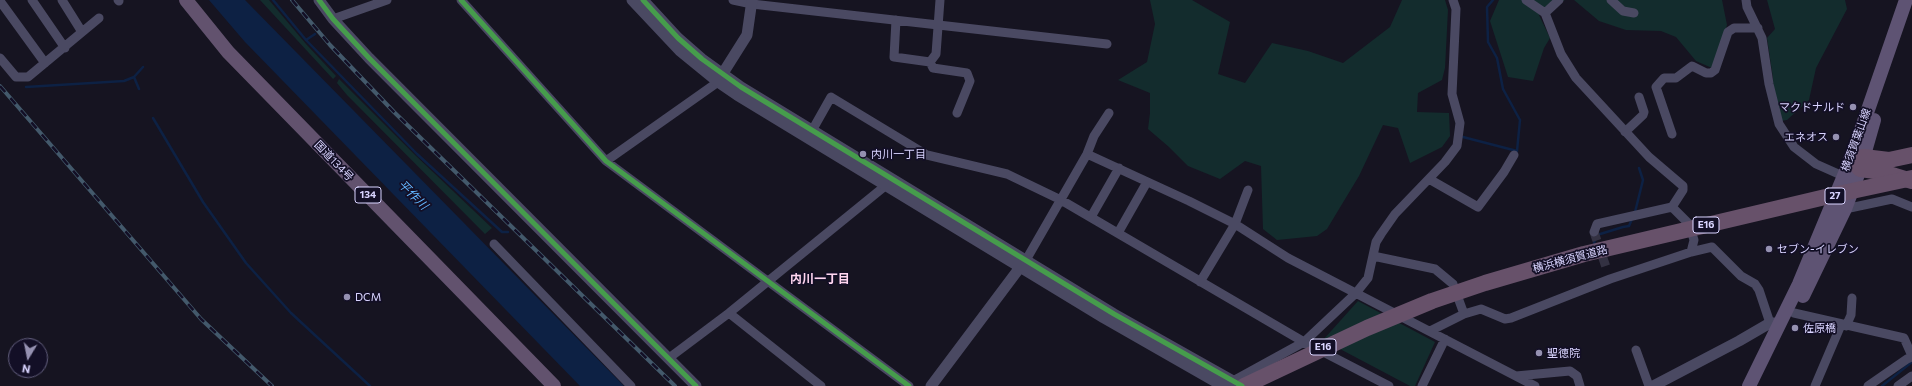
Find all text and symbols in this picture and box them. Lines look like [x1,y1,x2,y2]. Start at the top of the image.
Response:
place label: マクドナルド [1779,100,1845,114]
marker: マクドナルド [1848,102,1858,112]
street label: 横須賀葉山線 [1839,107,1873,173]
place label: エネオス [1784,130,1828,144]
marker: エネオス [1831,132,1841,142]
street label: 国道134号 [312,138,356,184]
place label: 内川一丁目 [871,147,926,161]
marker: 内川一丁目 [858,149,868,159]
water label: 平作川 [395,177,431,213]
road number: 134 [355,187,381,203]
road number: 27 [1825,188,1845,204]
road number: E16 [1693,217,1719,233]
place label: セブン-イレブン [1777,242,1859,256]
street label: 横浜横須賀道路 [1531,243,1609,275]
marker: セブン-イレブン [1764,244,1774,254]
district label: 内川一丁目 [790,272,850,286]
place label: DCM [355,290,381,304]
marker: DCM [342,292,352,302]
place label: 佐原橋 [1803,321,1836,335]
marker: 佐原橋 [1790,323,1800,333]
north arrow [8,338,48,378]
road number: E16 [1310,339,1336,355]
place label: 聖徳院 [1547,346,1580,360]
marker: 聖徳院 [1534,348,1544,358]
text: N [21,362,31,376]

